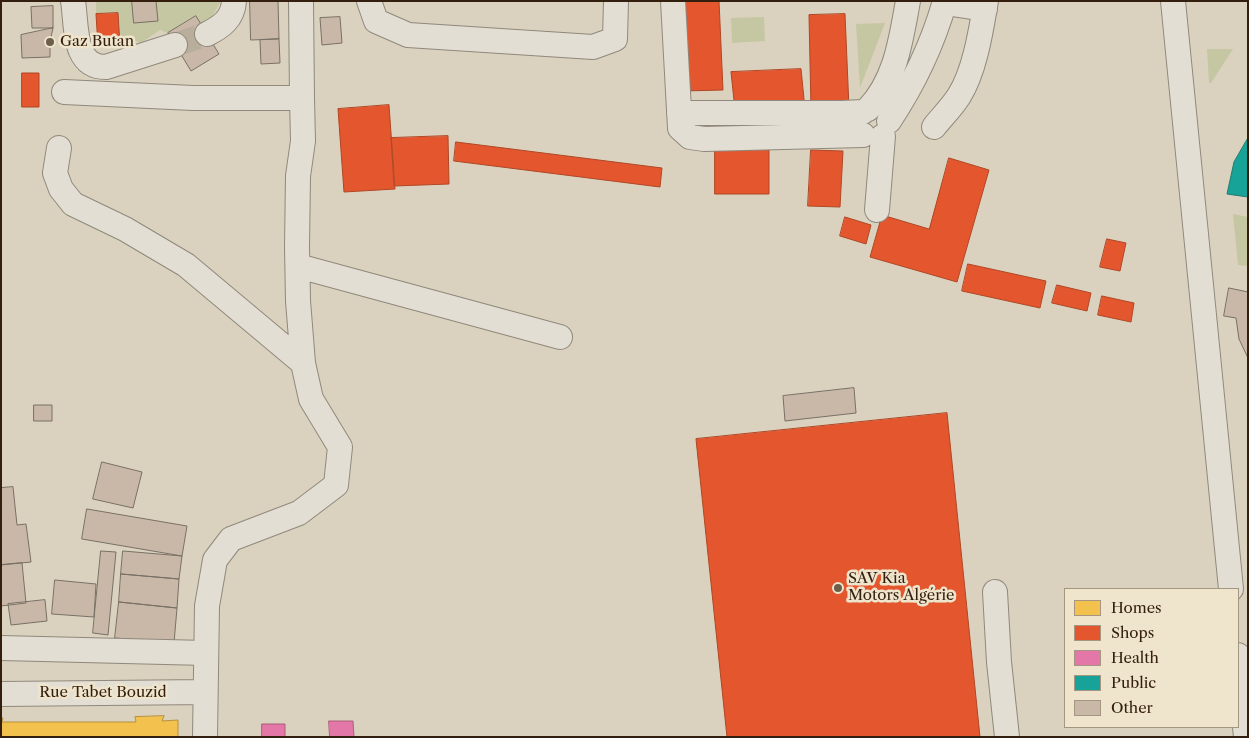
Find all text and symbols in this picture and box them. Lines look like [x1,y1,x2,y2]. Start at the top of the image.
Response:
place label: Gaz Butan [60,33,134,51]
marker: Gaz Butan [44,36,56,48]
place label: SAV Kia Motors Algérie [848,570,954,605]
marker: SAV Kia Motors Algérie [832,582,844,594]
legend [1064,588,1239,728]
text: Homes [1111,598,1162,617]
text: Shops [1111,623,1154,642]
text: Health [1111,648,1159,667]
text: Public [1111,673,1156,692]
street label: Rue Tabet Bouzid [39,684,167,702]
text: Other [1111,698,1153,717]

